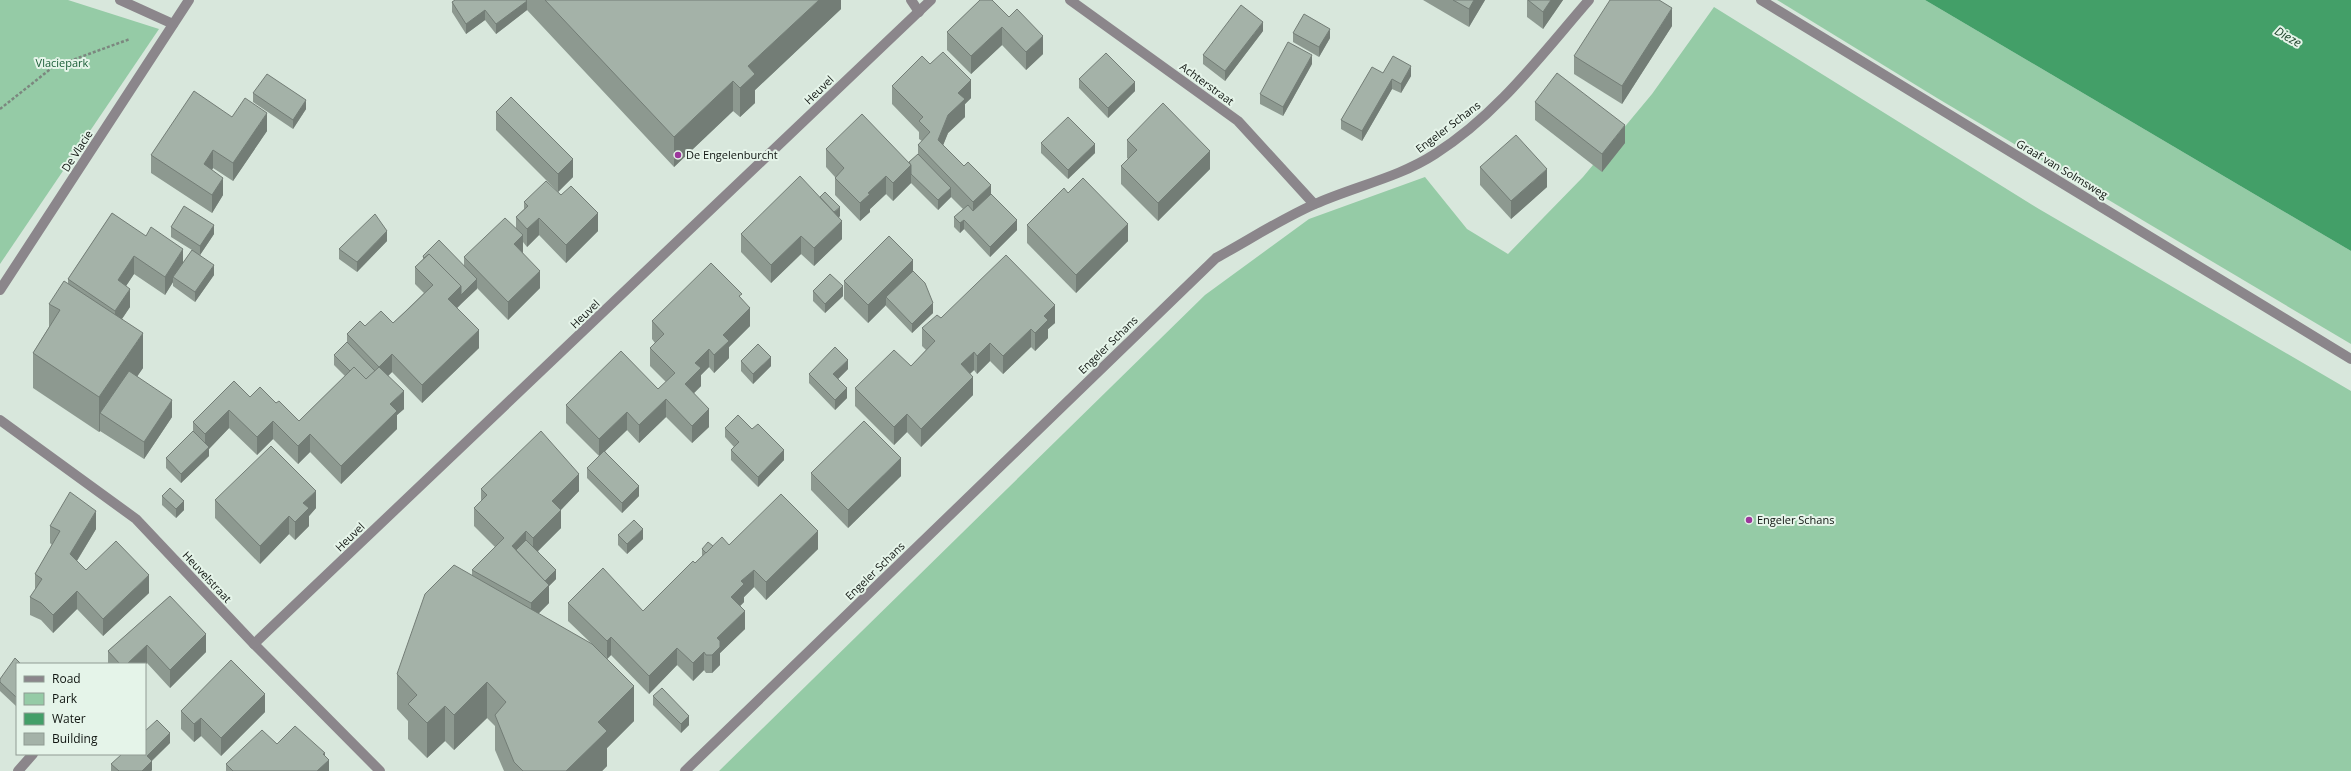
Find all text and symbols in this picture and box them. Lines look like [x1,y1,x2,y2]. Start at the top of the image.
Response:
water label: Dieze [2272,22,2305,51]
park label: Vlaciepark [36,55,89,70]
street label: Achterstraat [1177,59,1237,108]
street label: Heuvel [801,72,837,107]
street label: Engeler Schans [1412,97,1483,156]
street label: De Vlacie [58,127,96,174]
street label: Graaf van Solmsweg [2014,135,2111,202]
place label: De Engelenburcht [686,147,778,162]
marker: De Engelenburcht [673,150,683,160]
street label: Heuvel [567,296,603,331]
street label: Engeler Schans [1075,312,1141,377]
place label: Engeler Schans [1757,512,1834,527]
marker: Engeler Schans [1744,515,1754,525]
street label: Heuvel [332,519,368,554]
street label: Engeler Schans [842,538,908,603]
street label: Heuvelstraat [180,548,235,606]
legend [16,663,146,755]
text: Road [52,670,81,687]
text: Park [52,690,78,707]
text: Water [52,710,86,727]
text: Building [52,730,98,747]

